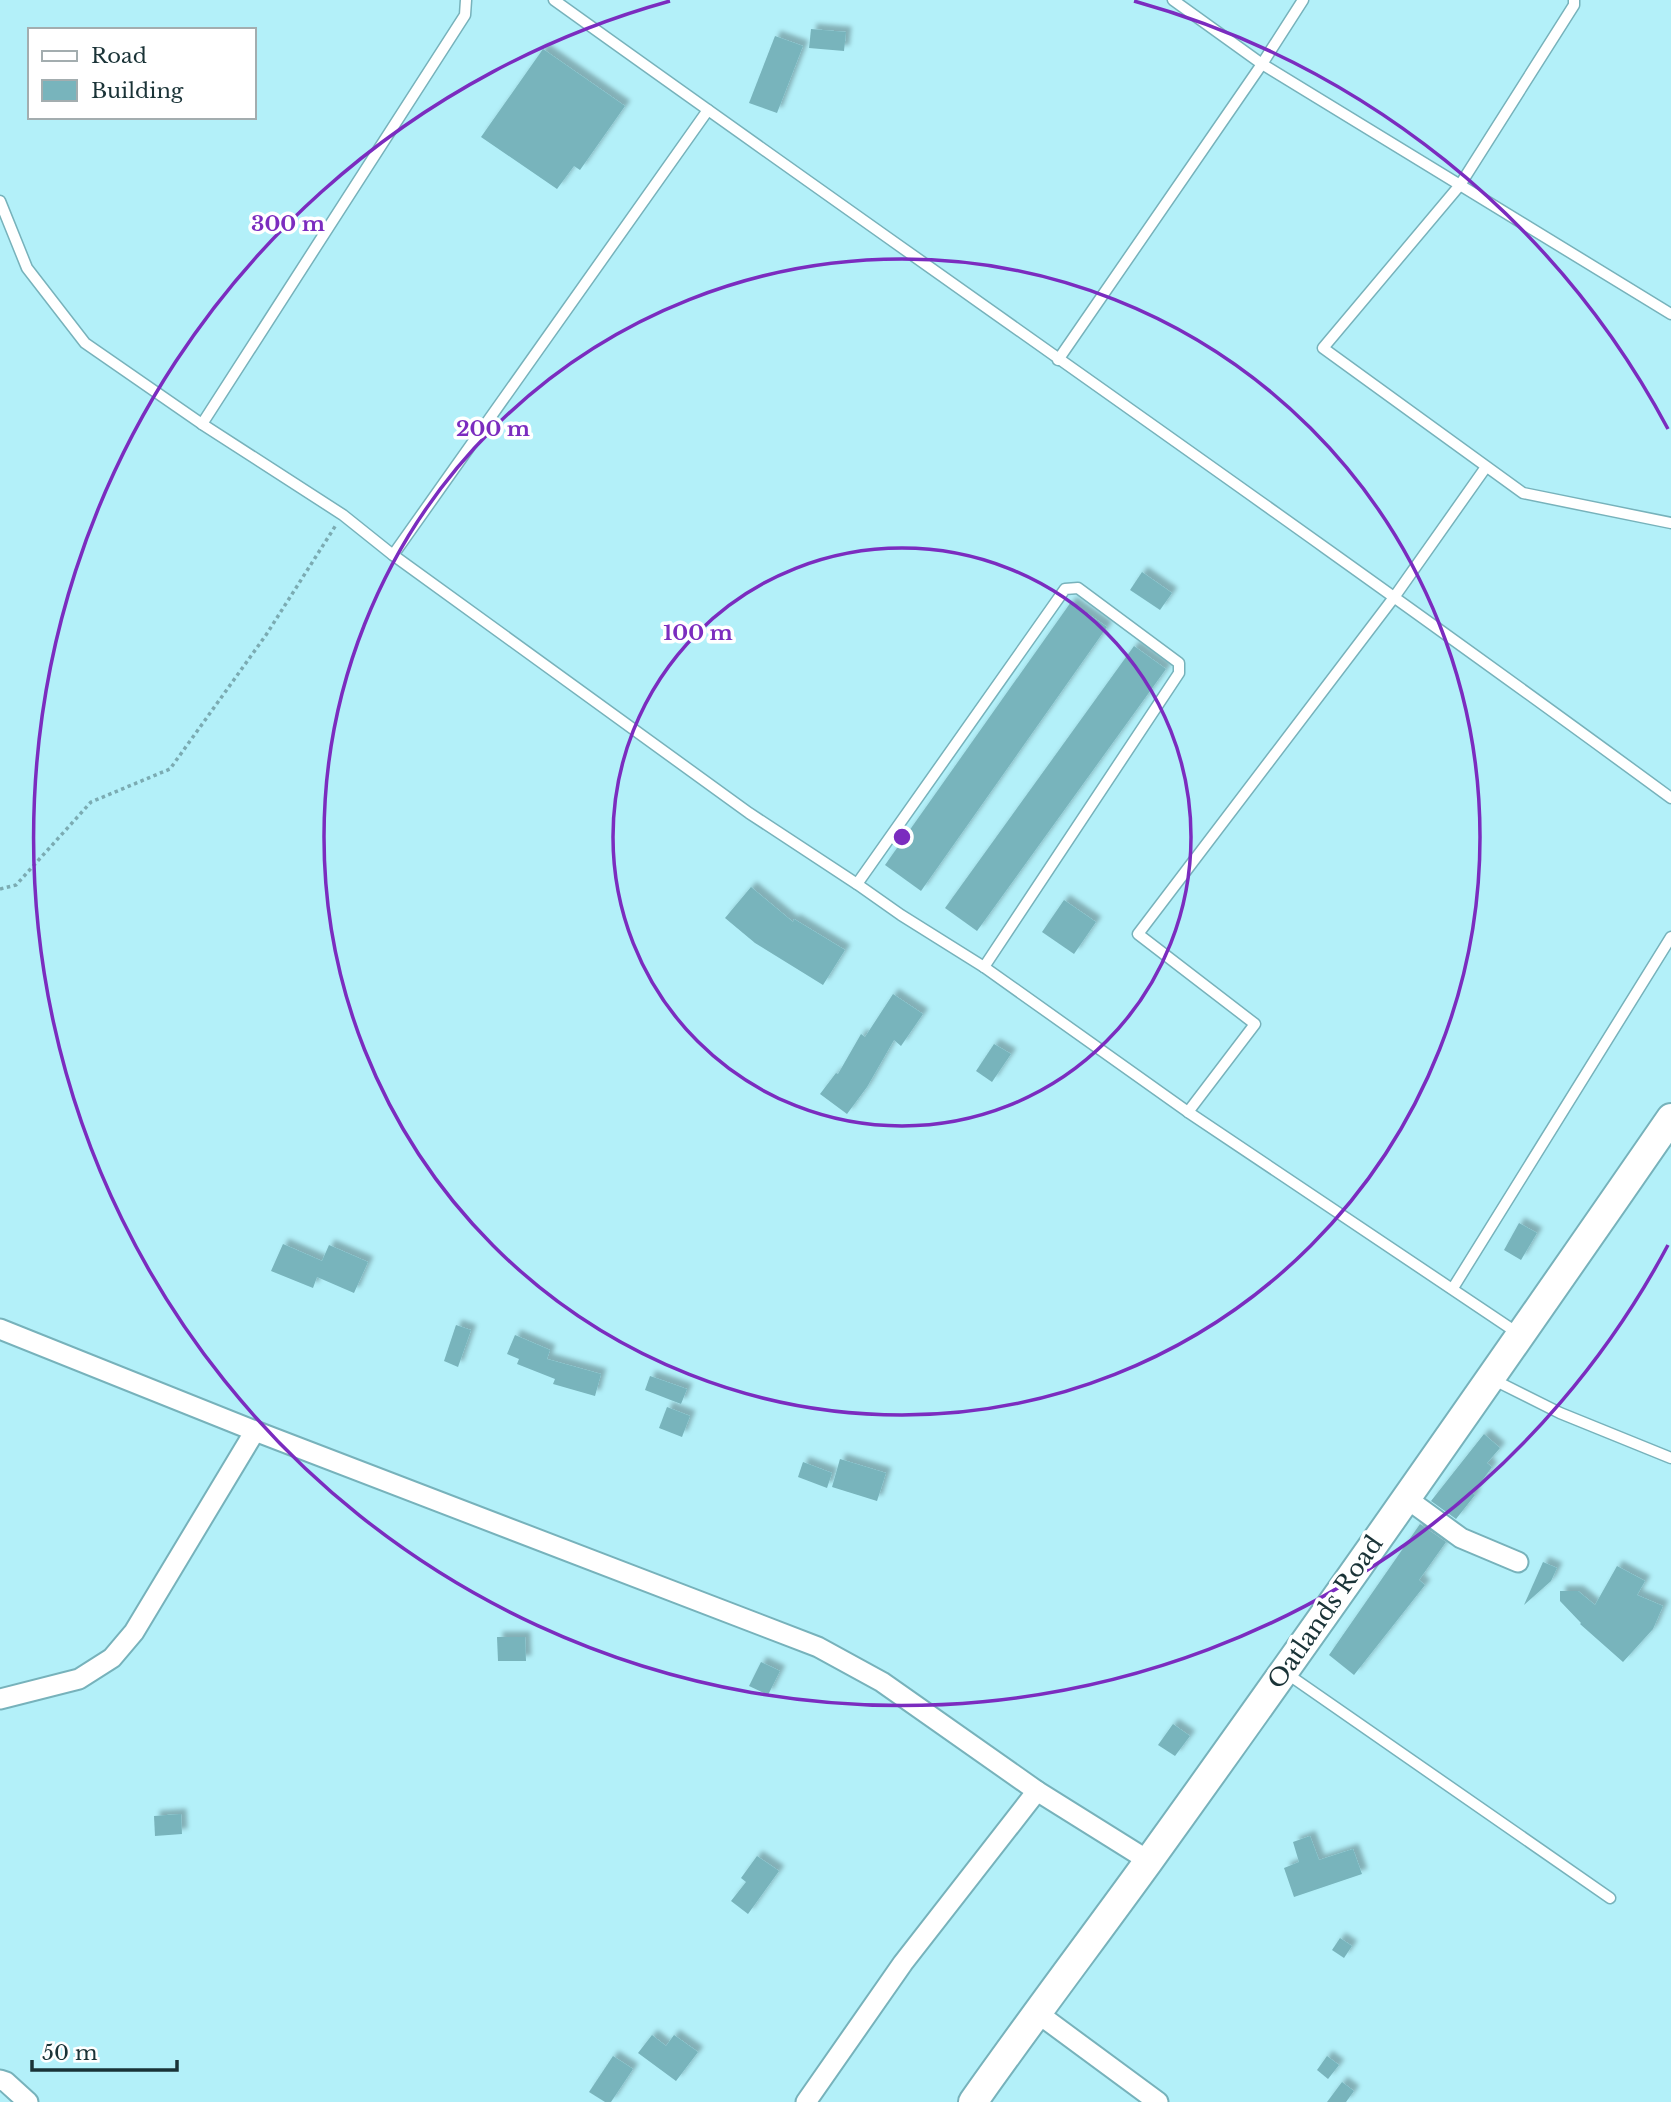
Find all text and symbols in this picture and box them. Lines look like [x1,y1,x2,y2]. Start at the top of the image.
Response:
legend [28,28,256,119]
text: Road [91,43,147,69]
text: Building [91,78,184,104]
text: 300 m [251,211,325,237]
text: 200 m [456,416,530,442]
text: 100 m [663,620,733,646]
centre of rings [890,825,914,849]
street label: Oatlands Road [1261,1530,1389,1694]
scale bar [32,2028,177,2072]
text: 50 m [42,2040,98,2066]

